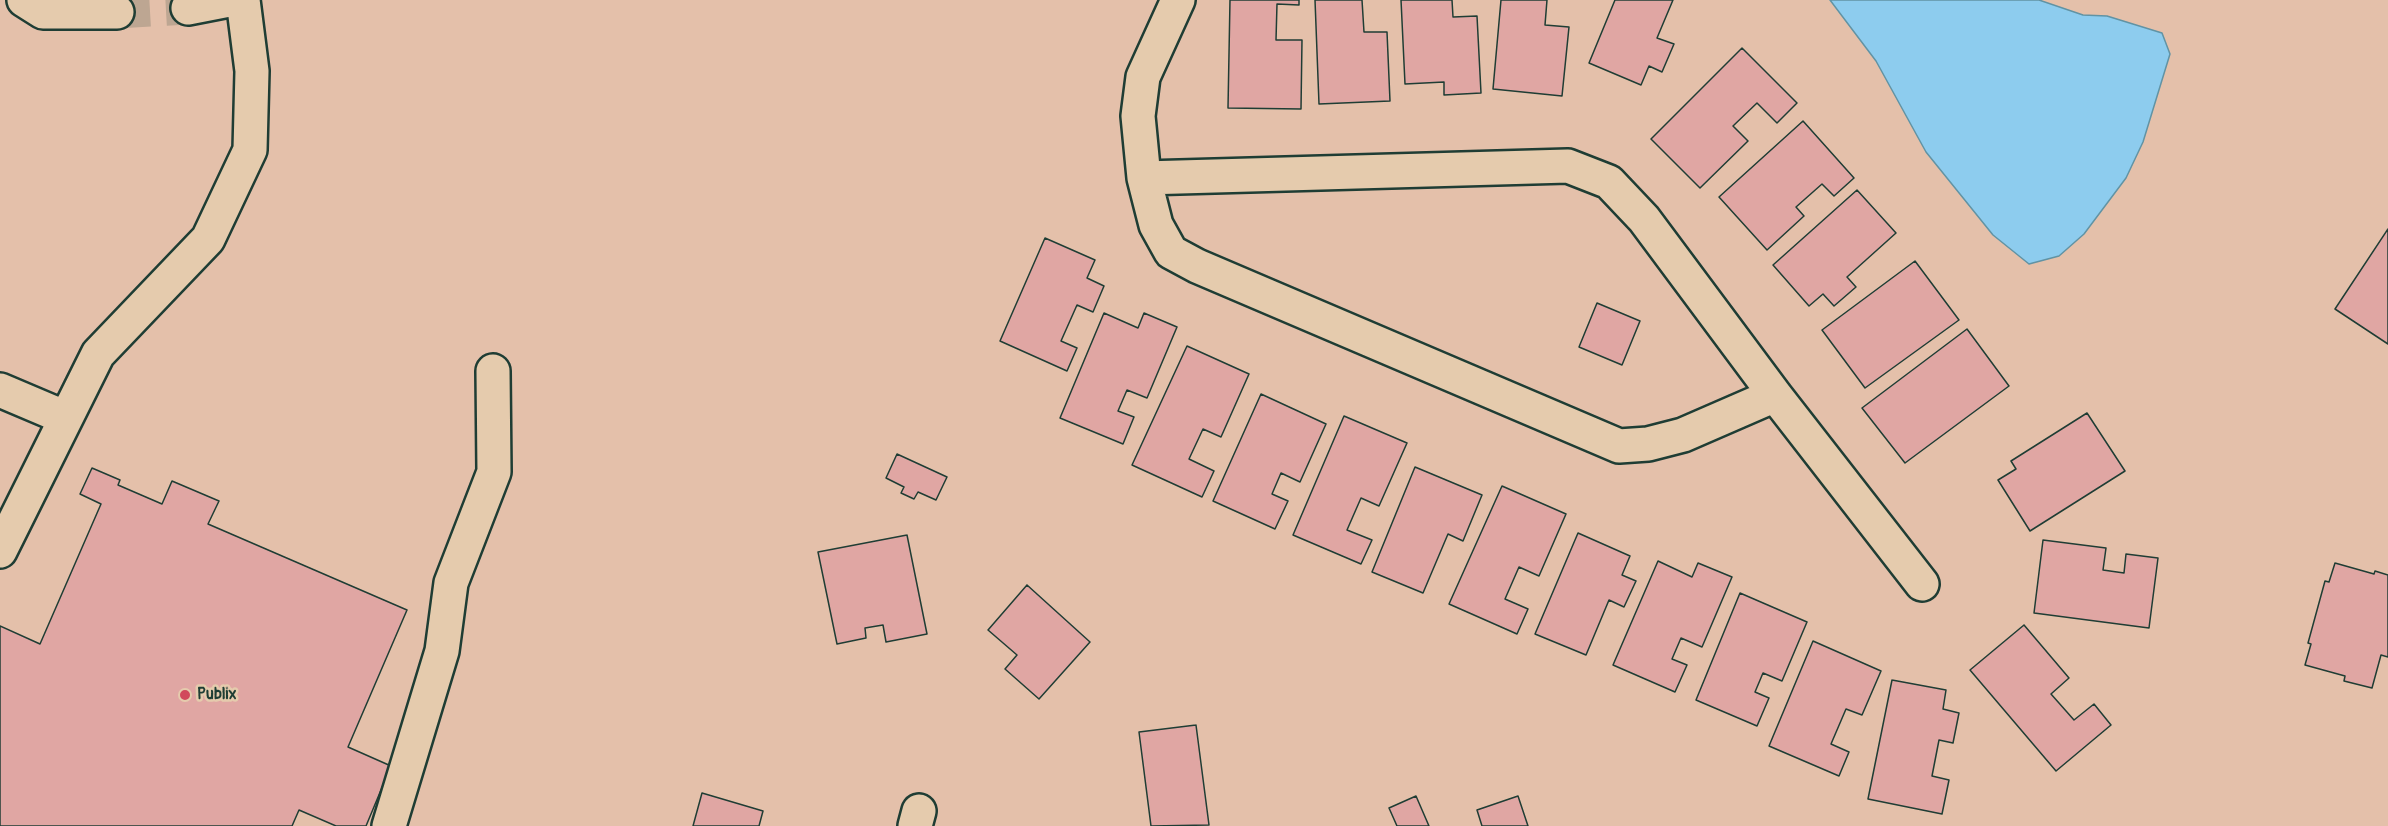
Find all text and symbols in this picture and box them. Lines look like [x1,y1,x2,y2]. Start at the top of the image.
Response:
place label: Publix [197,685,236,705]
marker: Publix [178,688,192,702]

